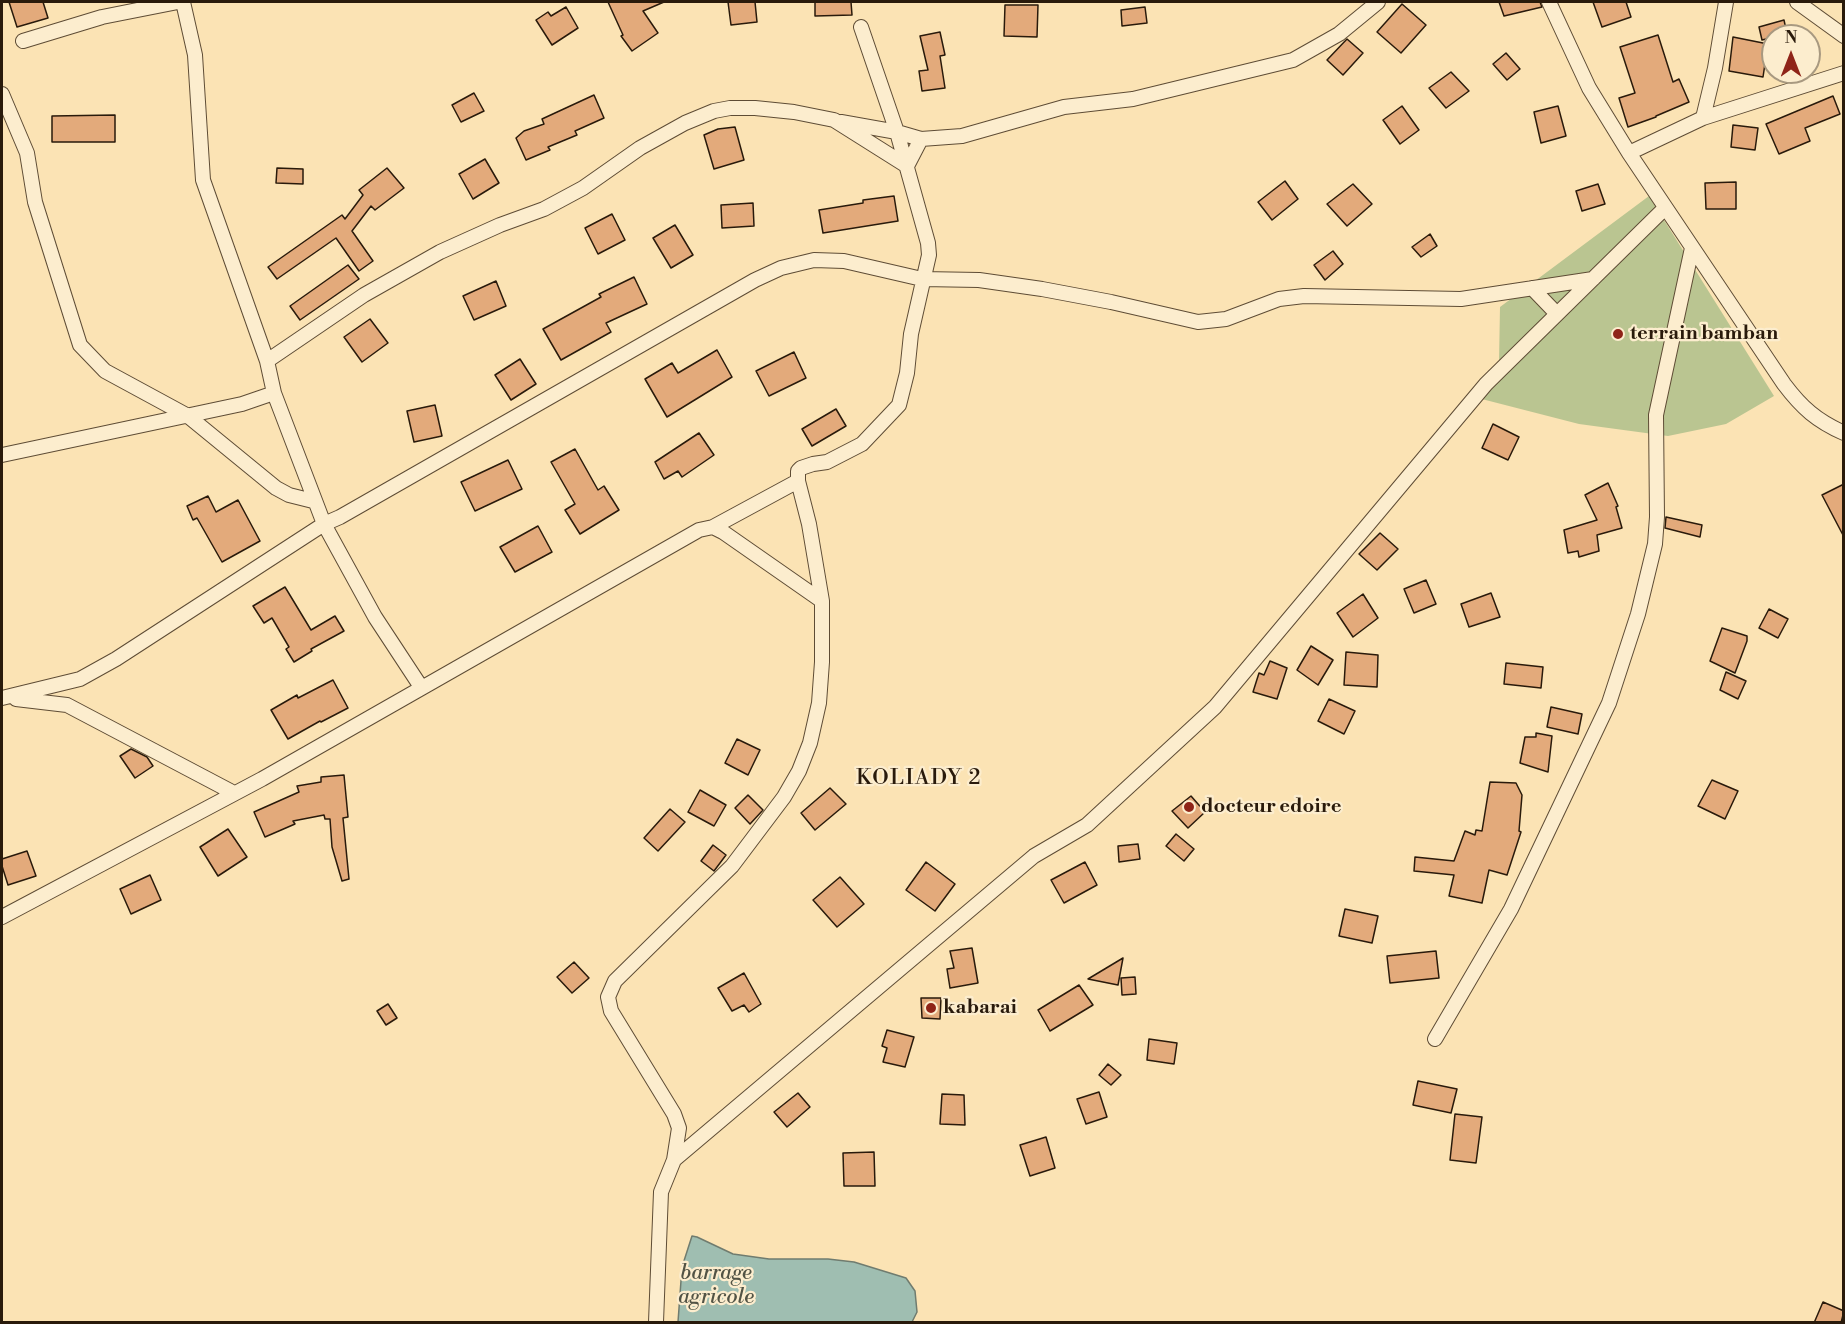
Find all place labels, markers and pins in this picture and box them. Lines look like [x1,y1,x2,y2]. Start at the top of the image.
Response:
place label: terrain bamban [1630,322,1778,346]
marker: terrain bamban [1611,327,1625,341]
place label: docteur edoire [1201,795,1341,819]
marker: docteur edoire [1182,800,1196,814]
place label: kabarai [943,996,1017,1020]
marker: kabarai [924,1001,938,1015]

